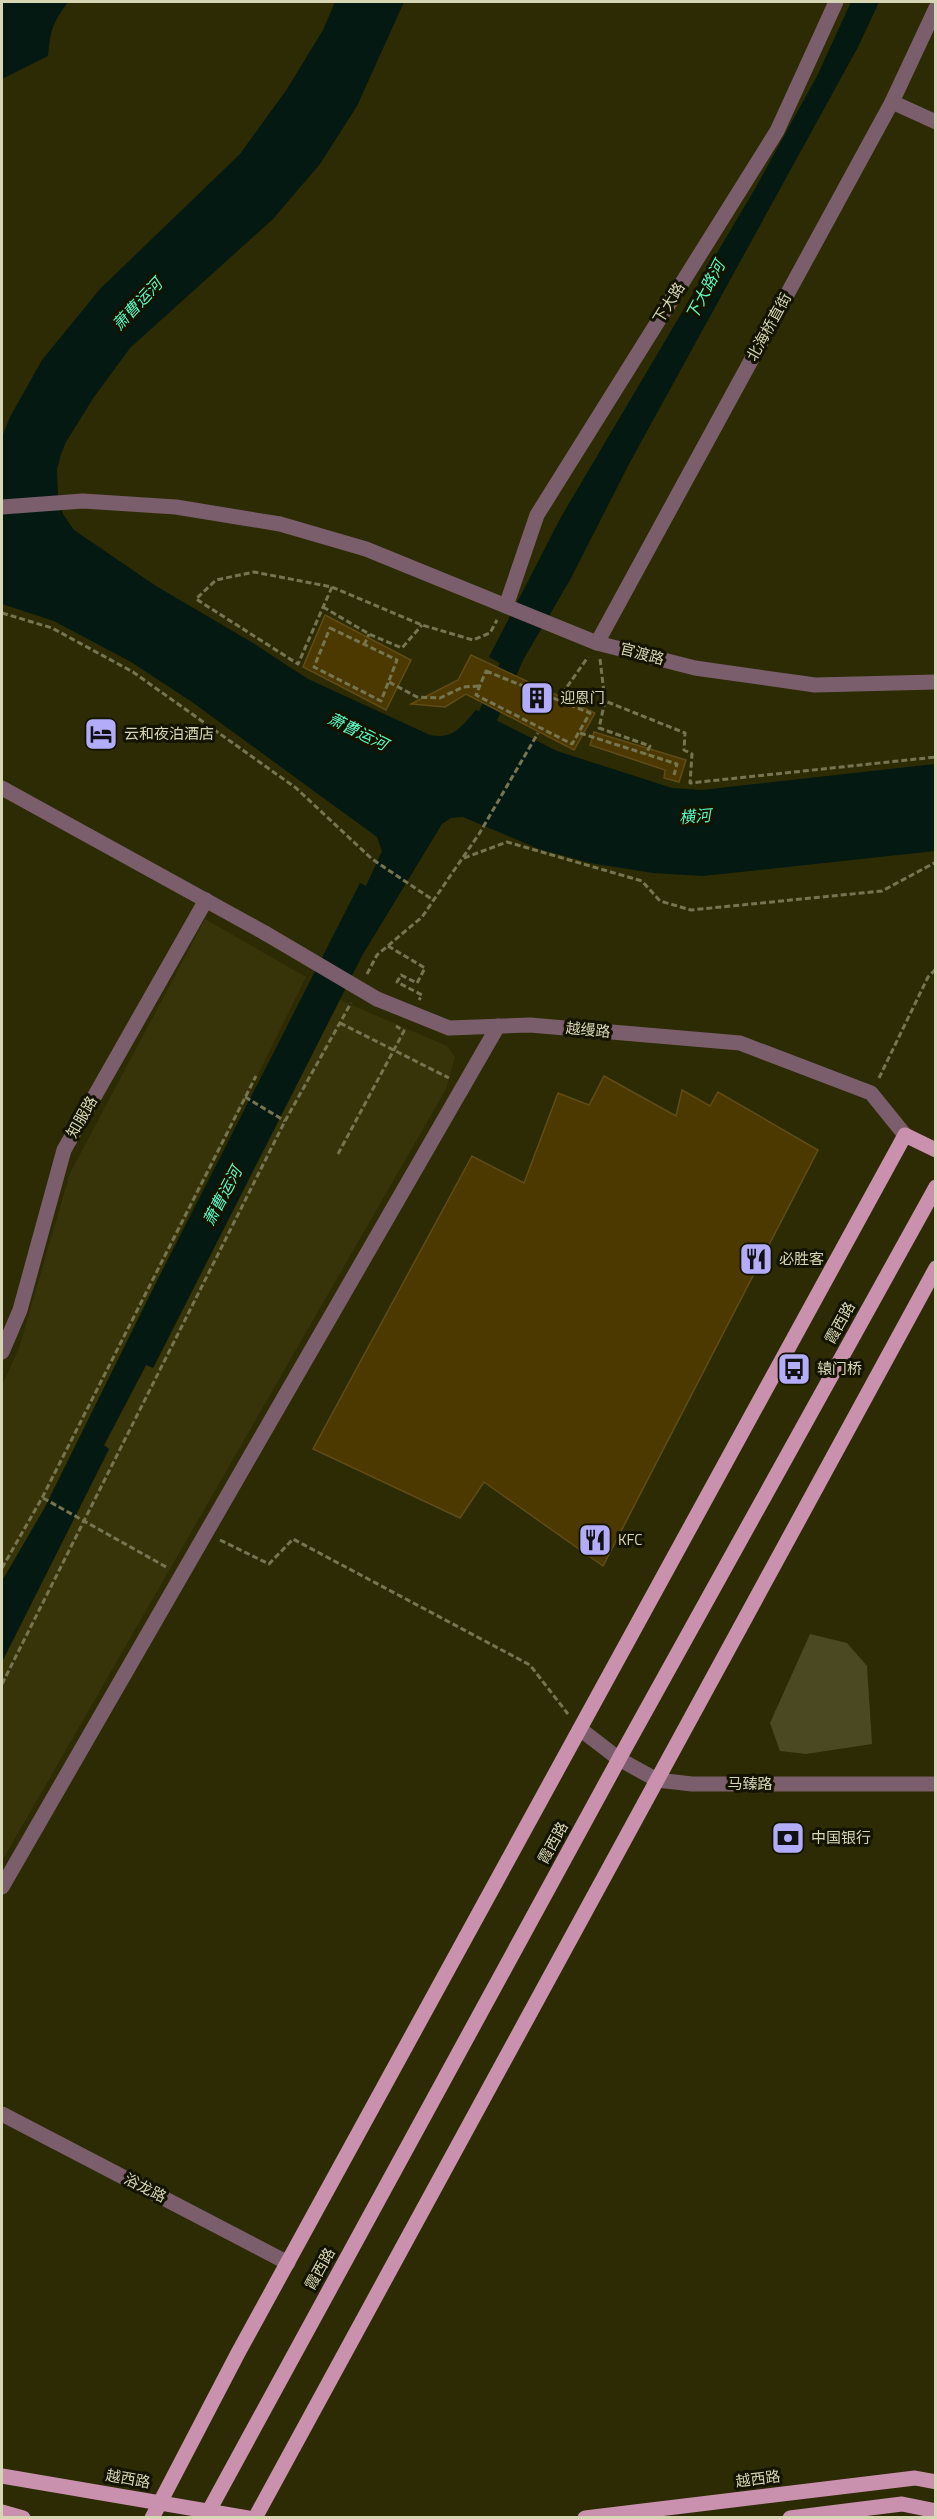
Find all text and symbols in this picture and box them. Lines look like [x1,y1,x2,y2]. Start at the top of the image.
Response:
water label: 下大路河 [679,253,732,324]
water label: 萧曹运河 [106,270,170,336]
street label: 下大路 [647,278,690,328]
street label: 北海桥直街 [740,288,797,365]
street label: 官渡路 [617,637,667,670]
building icon: 迎恩门 [519,680,555,716]
place label: 迎恩门 [560,686,605,709]
water label: 萧曹运河 [324,706,395,757]
hotel icon: 云和夜泊酒店 [83,716,119,752]
place label: 云和夜泊酒店 [124,722,214,745]
water label: 横河 [678,802,715,829]
street label: 越缦路 [565,1016,611,1043]
street label: 知服路 [60,1092,103,1142]
water label: 萧曹运河 [196,1159,249,1230]
restaurant icon: 必胜客 [738,1241,774,1277]
place label: 必胜客 [779,1247,824,1270]
street label: 霞西路 [819,1297,861,1348]
bus stop icon: 辕门桥 [776,1351,812,1387]
place label: 辕门桥 [817,1357,862,1380]
restaurant icon: KFC [577,1522,613,1558]
place label: KFC [618,1528,642,1551]
street label: 马臻路 [727,1772,773,1795]
street label: 霞西路 [532,1817,574,1868]
bank icon: 中国银行 [770,1820,806,1856]
place label: 中国银行 [811,1826,871,1849]
street label: 浴龙路 [120,2167,171,2208]
street label: 霞西路 [299,2243,341,2294]
street label: 越西路 [104,2463,152,2494]
street label: 越西路 [734,2464,782,2493]

